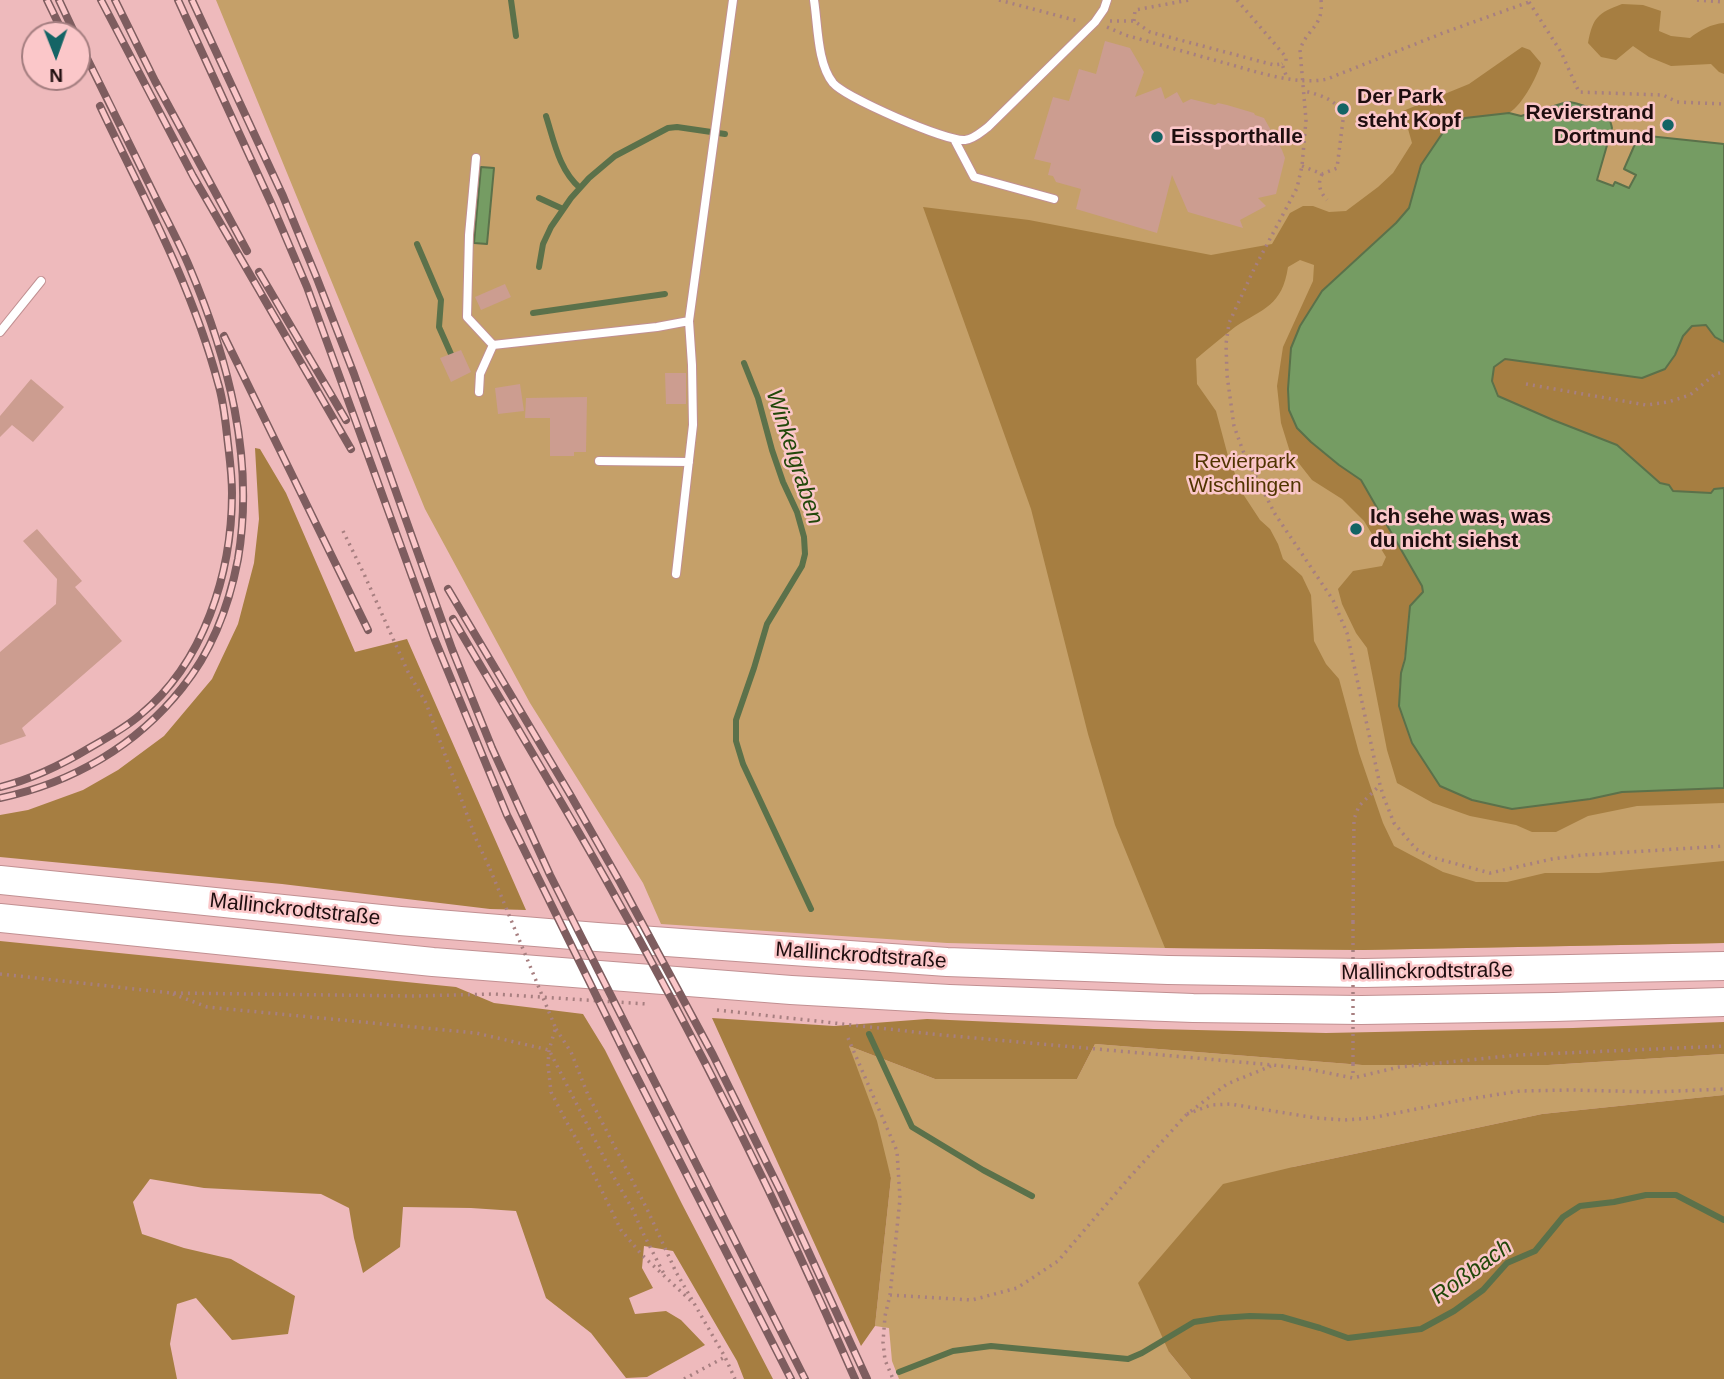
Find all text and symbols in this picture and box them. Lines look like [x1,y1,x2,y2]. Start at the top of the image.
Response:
north arrow [21,21,91,91]
text: N [49,65,63,86]
place label: Der Park steht Kopf [1357,84,1461,134]
place label: Revierstrand Dortmund [1526,100,1654,150]
marker: Der Park steht Kopf [1335,101,1351,117]
marker: Revierstrand Dortmund [1660,117,1676,133]
place label: Eissporthalle [1171,124,1303,150]
marker: Eissporthalle [1149,129,1165,145]
water label: Winkelgraben [759,386,829,528]
park label: Revierpark Wischlingen [1188,449,1302,499]
place label: Ich sehe was, was du nicht siehst [1370,504,1551,554]
marker: Ich sehe was, was du nicht siehst [1348,521,1364,537]
street label: Mallinckrodtstraße [208,889,382,931]
street label: Mallinckrodtstraße [775,937,947,975]
street label: Mallinckrodtstraße [1341,958,1513,986]
water label: Roßbach [1426,1233,1518,1311]

